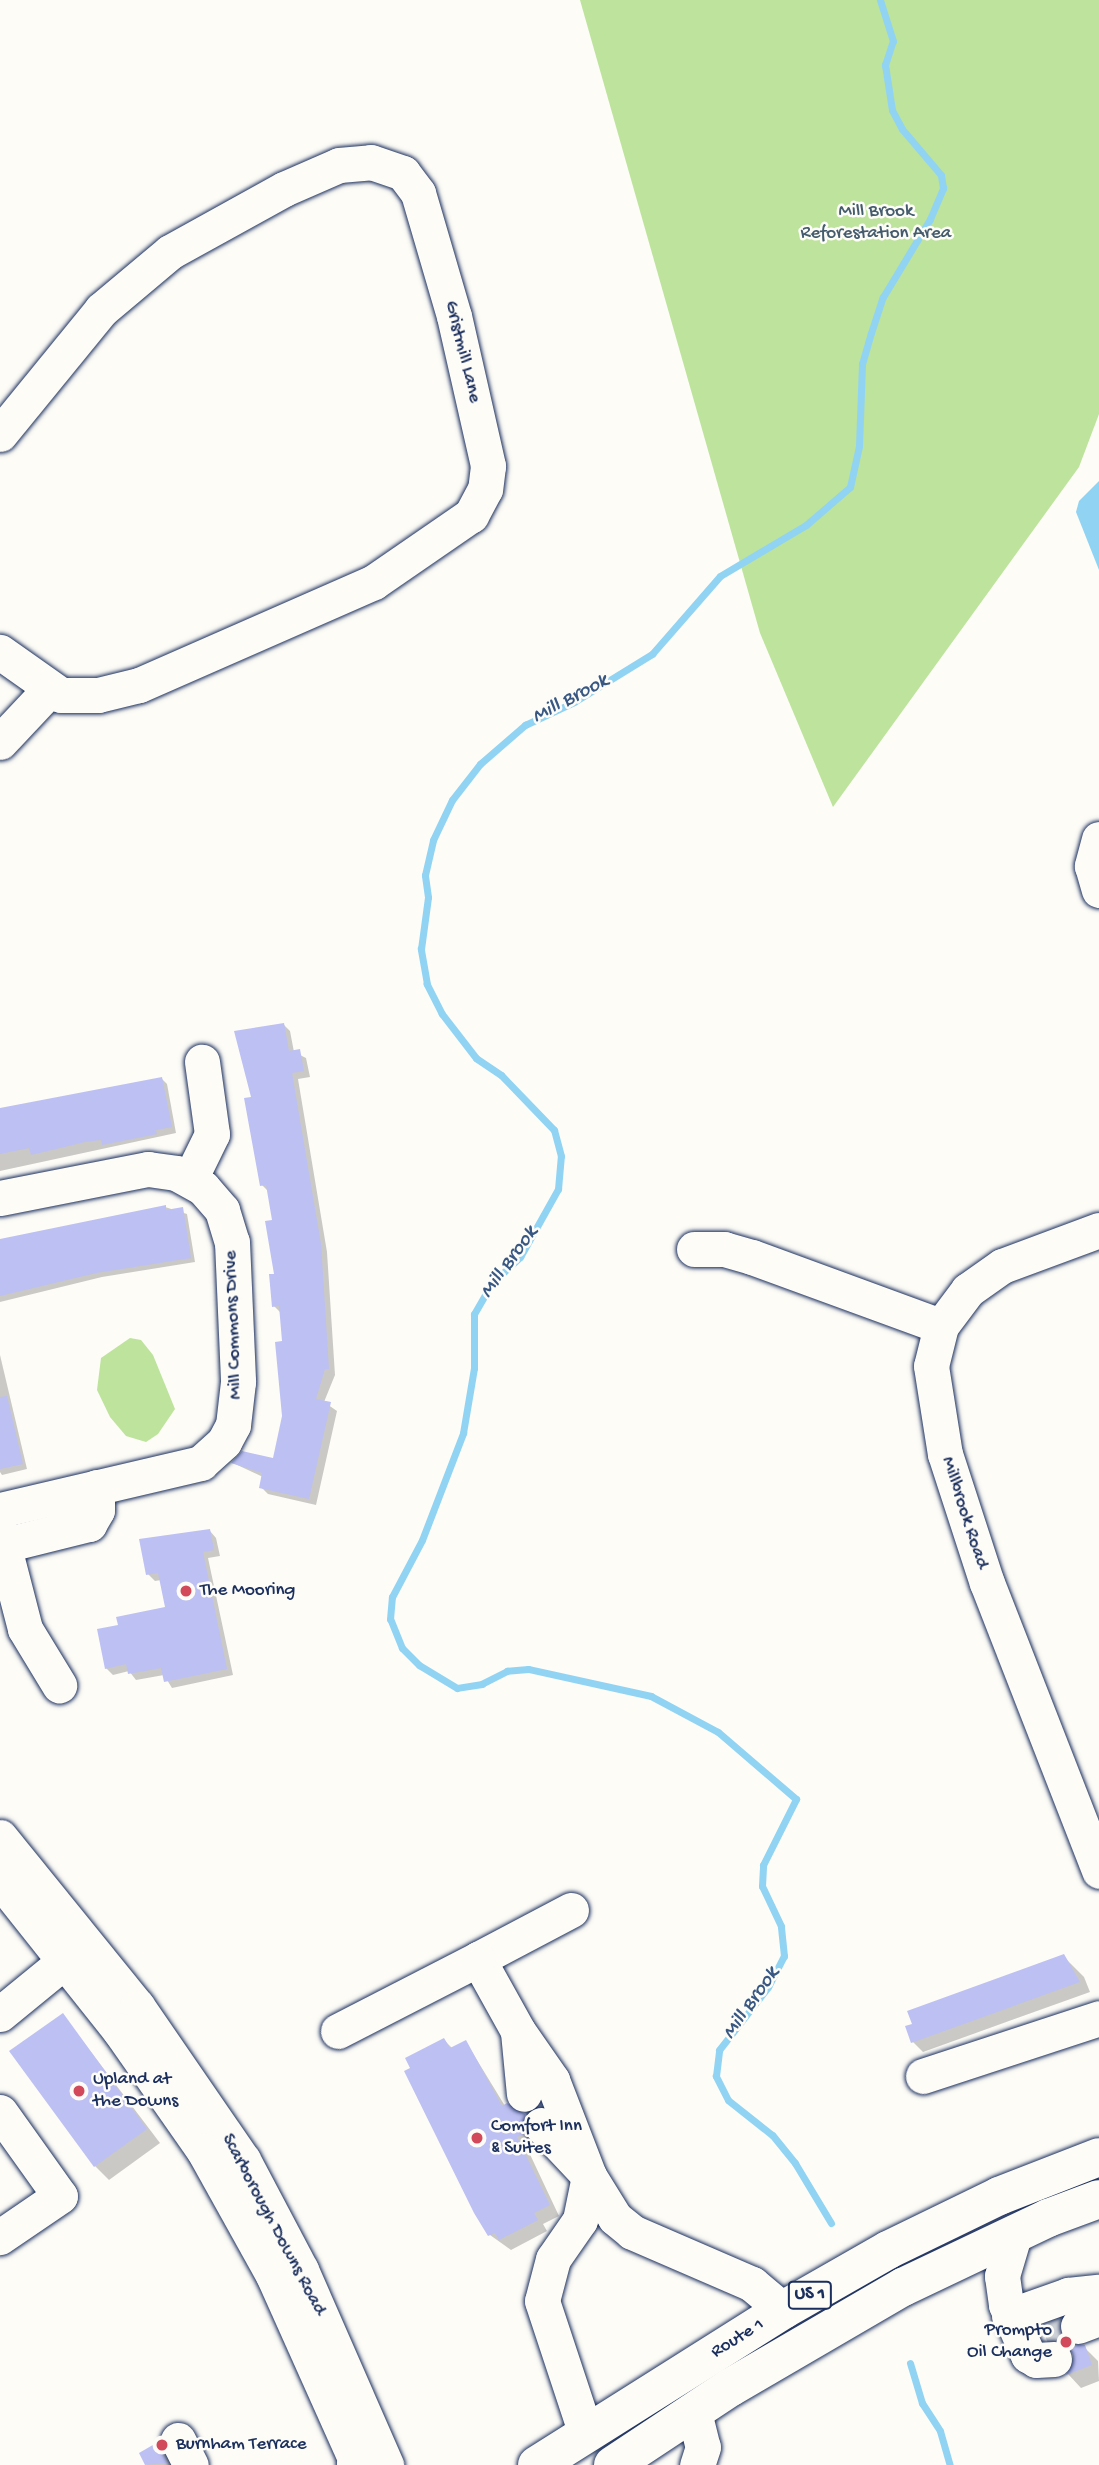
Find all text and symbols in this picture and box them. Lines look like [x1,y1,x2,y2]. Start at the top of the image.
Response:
park label: Mill Brook Reforestation Area [801,201,951,245]
street label: Gristmill Lane [438,299,486,405]
water label: Mill Brook [529,669,613,731]
water label: Mill Brook [476,1222,544,1304]
street label: Mill Commons Drive [220,1250,248,1400]
street label: Millbrook Road [935,1454,993,1572]
place label: The Mooring [200,1580,295,1602]
marker: The Mooring [178,1583,194,1599]
water label: Mill Brook [718,1963,786,2045]
place label: Upland at the Downs [93,2069,178,2113]
marker: Upland at the Downs [71,2083,87,2099]
place label: Comfort Inn & Suites [491,2116,582,2160]
street label: Scarborough Downs Road [215,2130,331,2320]
marker: Comfort Inn & Suites [469,2130,485,2146]
road number: US 1 [787,2280,833,2309]
street label: Route 1 [707,2314,769,2364]
place label: Prompto Oil Change [967,2320,1052,2364]
marker: Prompto Oil Change [1058,2334,1074,2350]
place label: Burnham Terrace [176,2434,307,2456]
marker: Burnham Terrace [154,2437,170,2453]

